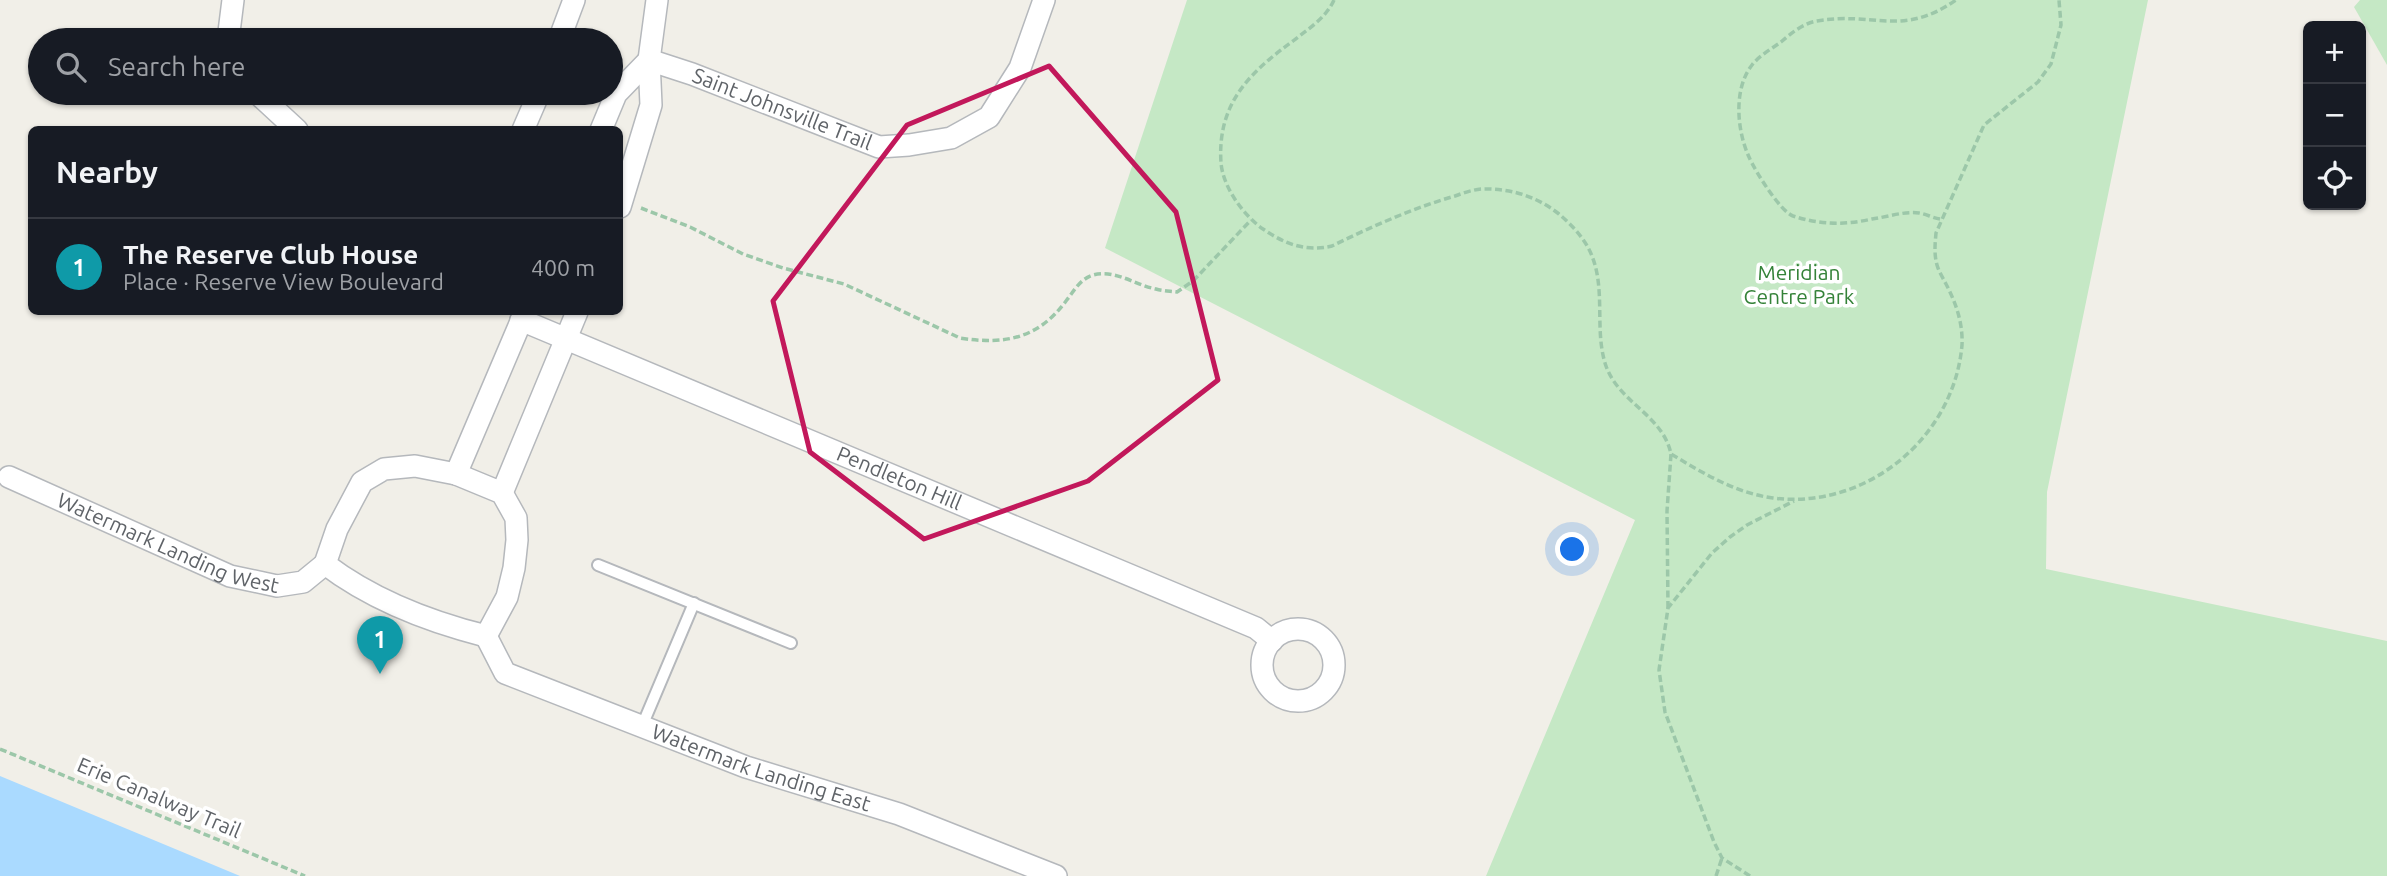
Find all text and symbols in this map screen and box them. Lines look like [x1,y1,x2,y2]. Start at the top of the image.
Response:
map controls [2303,21,2366,210]
button: + [2303,21,2366,84]
search box [28,28,623,105]
icon: search [52,48,90,86]
text: Search here [108,52,245,81]
street label: Saint Johnsville Trail [689,62,876,154]
button: − [2303,84,2366,147]
button: locate [2303,147,2366,210]
text: Nearby [56,155,158,189]
text: The Reserve Club House [123,240,418,269]
text: 1 [73,255,85,280]
text: 400 m [531,255,595,280]
park label: Meridian Centre Park [1744,260,1855,308]
text: Place · Reserve View Boulevard [123,269,444,294]
street label: Pendleton Hill [833,441,966,514]
street label: Watermark Landing West [54,487,281,597]
your location [1555,532,1589,566]
pin: 1 [357,616,403,674]
street label: Watermark Landing East [649,719,874,816]
street label: Erie Canalway Trail [74,752,245,842]

